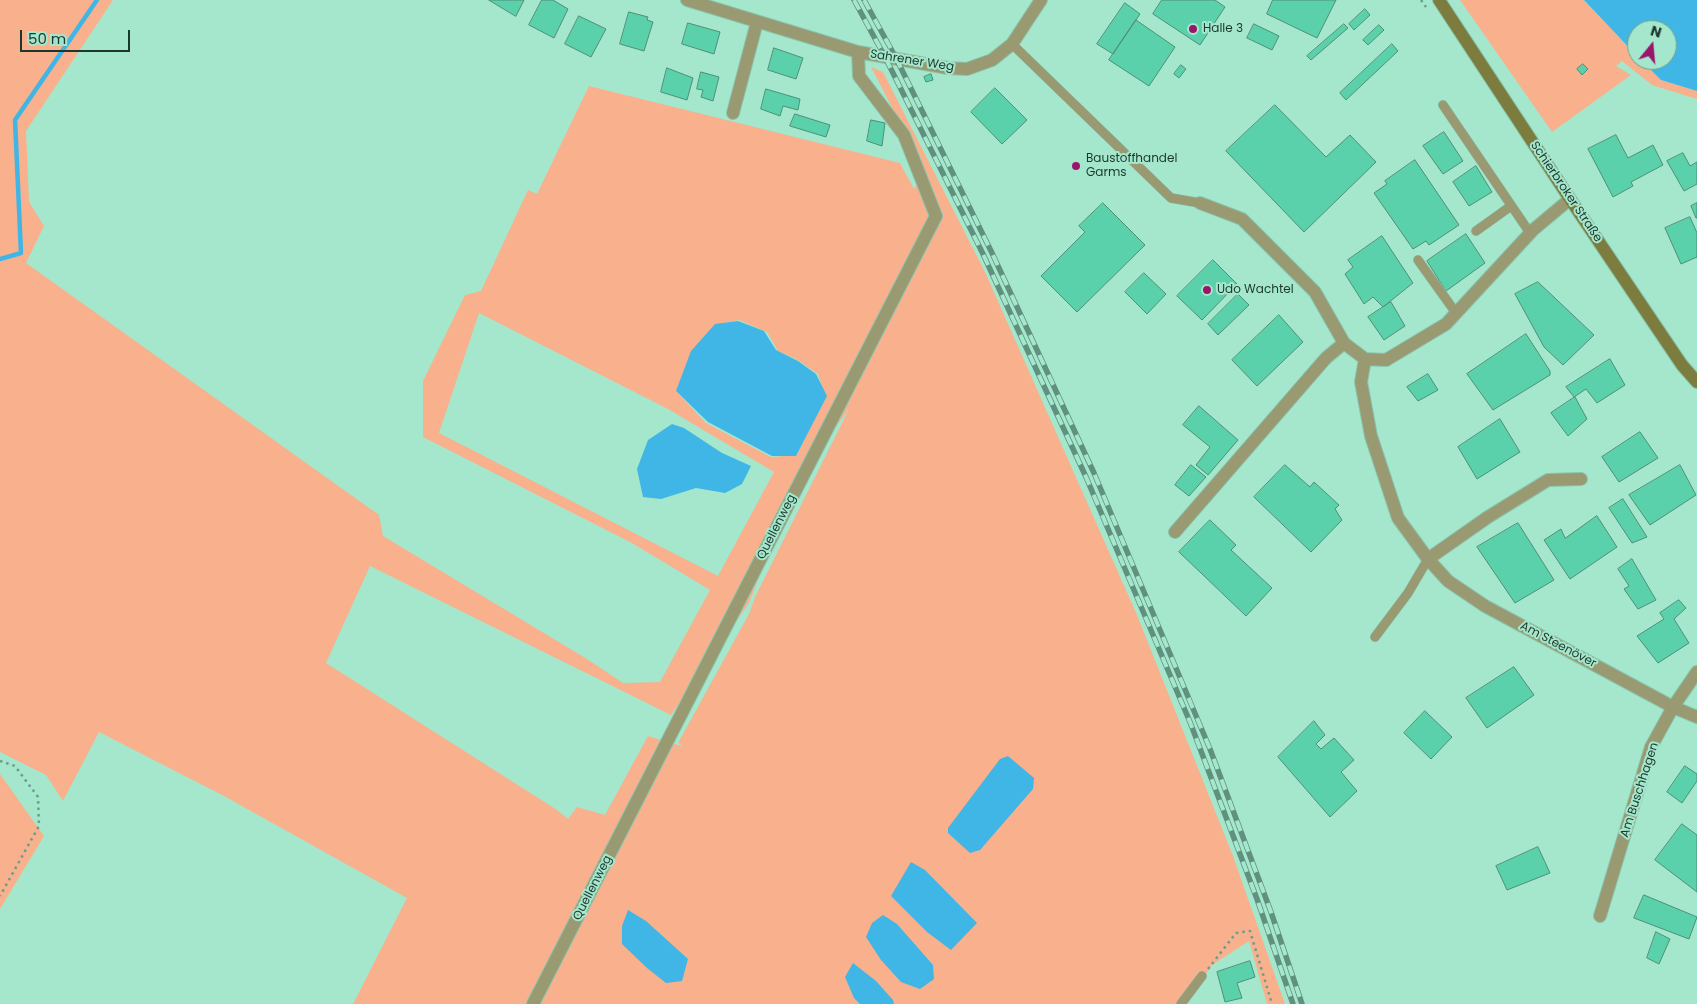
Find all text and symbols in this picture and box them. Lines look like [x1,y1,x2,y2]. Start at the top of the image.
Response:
scale bar [22,20,132,52]
north arrow [1627,20,1677,70]
text: N [1648,21,1664,43]
place label: Halle 3 [1203,22,1243,36]
marker: Halle 3 [1187,23,1199,35]
text: 50 m [28,28,66,49]
street label: Sahrener Weg [869,47,955,75]
street label: Schierbroker Straße [1527,139,1605,245]
place label: Baustoffhandel Garms [1086,152,1177,180]
marker: Baustoffhandel Garms [1070,160,1082,172]
place label: Udo Wachtel [1217,283,1294,297]
marker: Udo Wachtel [1201,284,1213,296]
street label: Quellenweg [754,492,800,562]
street label: Am Steenöver [1518,619,1598,671]
street label: Am Buschhagen [1618,741,1662,839]
street label: Quellenweg [570,853,616,923]

